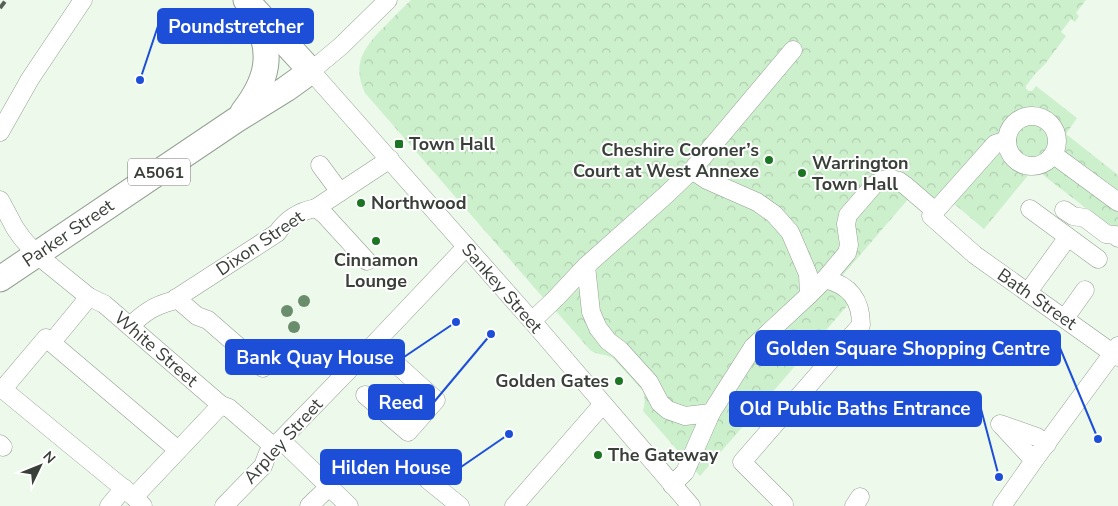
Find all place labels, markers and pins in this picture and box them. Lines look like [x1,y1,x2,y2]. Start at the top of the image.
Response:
callout: Poundstretcher [158,9,313,43]
place label: Town Hall [409,132,495,156]
marker: Town Hall [393,138,405,150]
place label: Cheshire Coroner’s Court at West Annexe [573,138,759,183]
place label: Warrington Town Hall [812,151,909,196]
marker: Cheshire Coroner’s Court at West Annexe [763,154,775,166]
marker: Warrington Town Hall [796,167,808,179]
place label: Northwood [371,191,466,215]
marker: Northwood [355,197,367,209]
marker: Cinnamon Lounge [370,235,382,247]
place label: Cinnamon Lounge [334,248,418,293]
callout: Golden Square Shopping Centre [756,331,1060,365]
callout: Bank Quay House [226,340,404,374]
place label: Golden Gates [495,369,609,393]
marker: Golden Gates [613,375,625,387]
callout: Reed [369,385,434,419]
callout: Old Public Baths Entrance [730,392,981,426]
place label: The Gateway [608,443,719,467]
marker: The Gateway [592,449,604,461]
callout: Hilden House [321,450,461,484]

